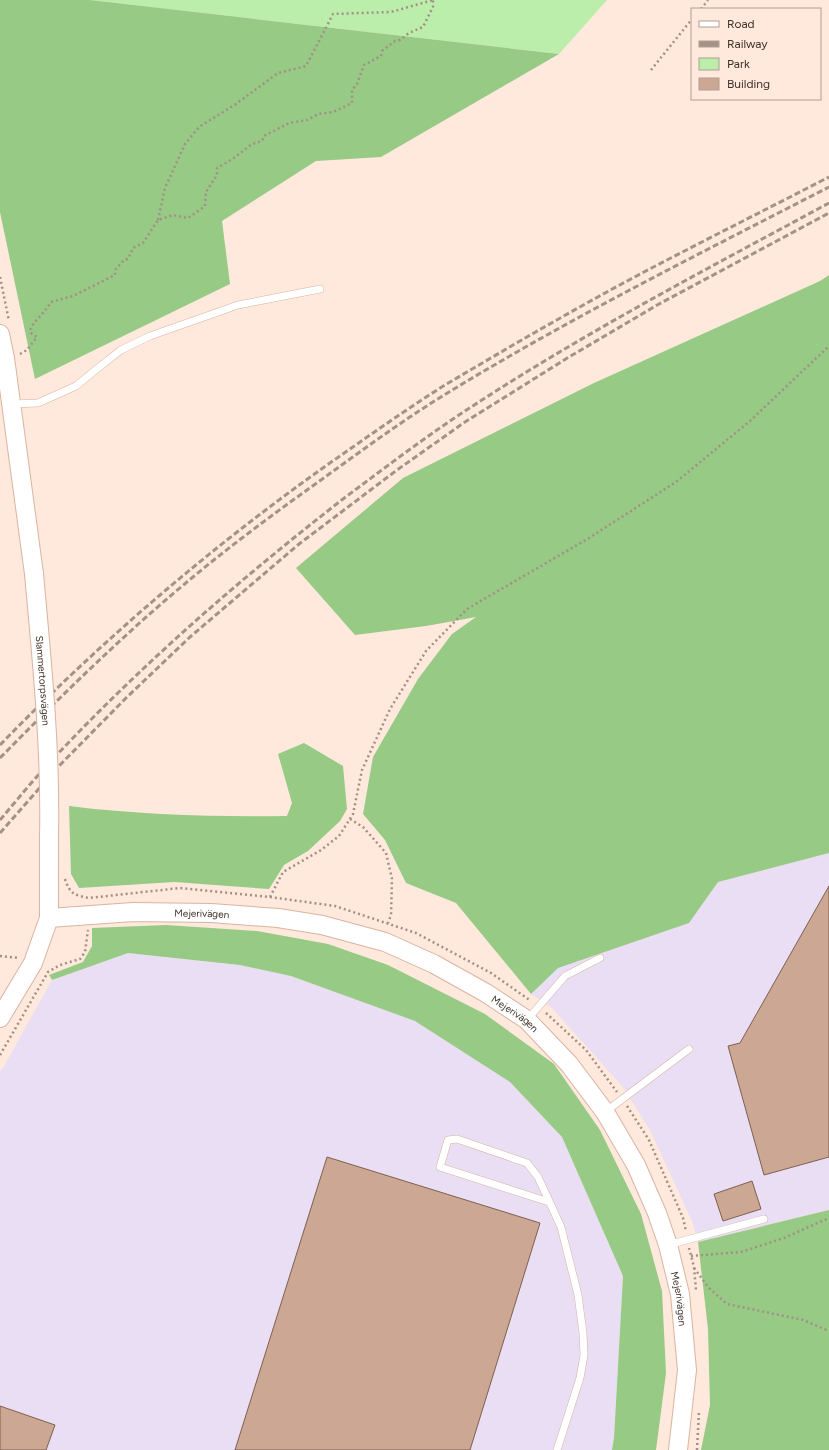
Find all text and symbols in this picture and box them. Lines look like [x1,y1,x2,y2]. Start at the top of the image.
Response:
legend [691,8,821,100]
text: Road [727,17,755,31]
text: Railway [727,37,768,51]
text: Park [727,57,750,71]
text: Building [727,77,770,91]
street label: Slammertorpsvägen [33,635,53,726]
street label: Mejerivägen [174,906,230,921]
street label: Mejerivägen [489,992,542,1035]
street label: Mejerivägen [668,1270,689,1327]

